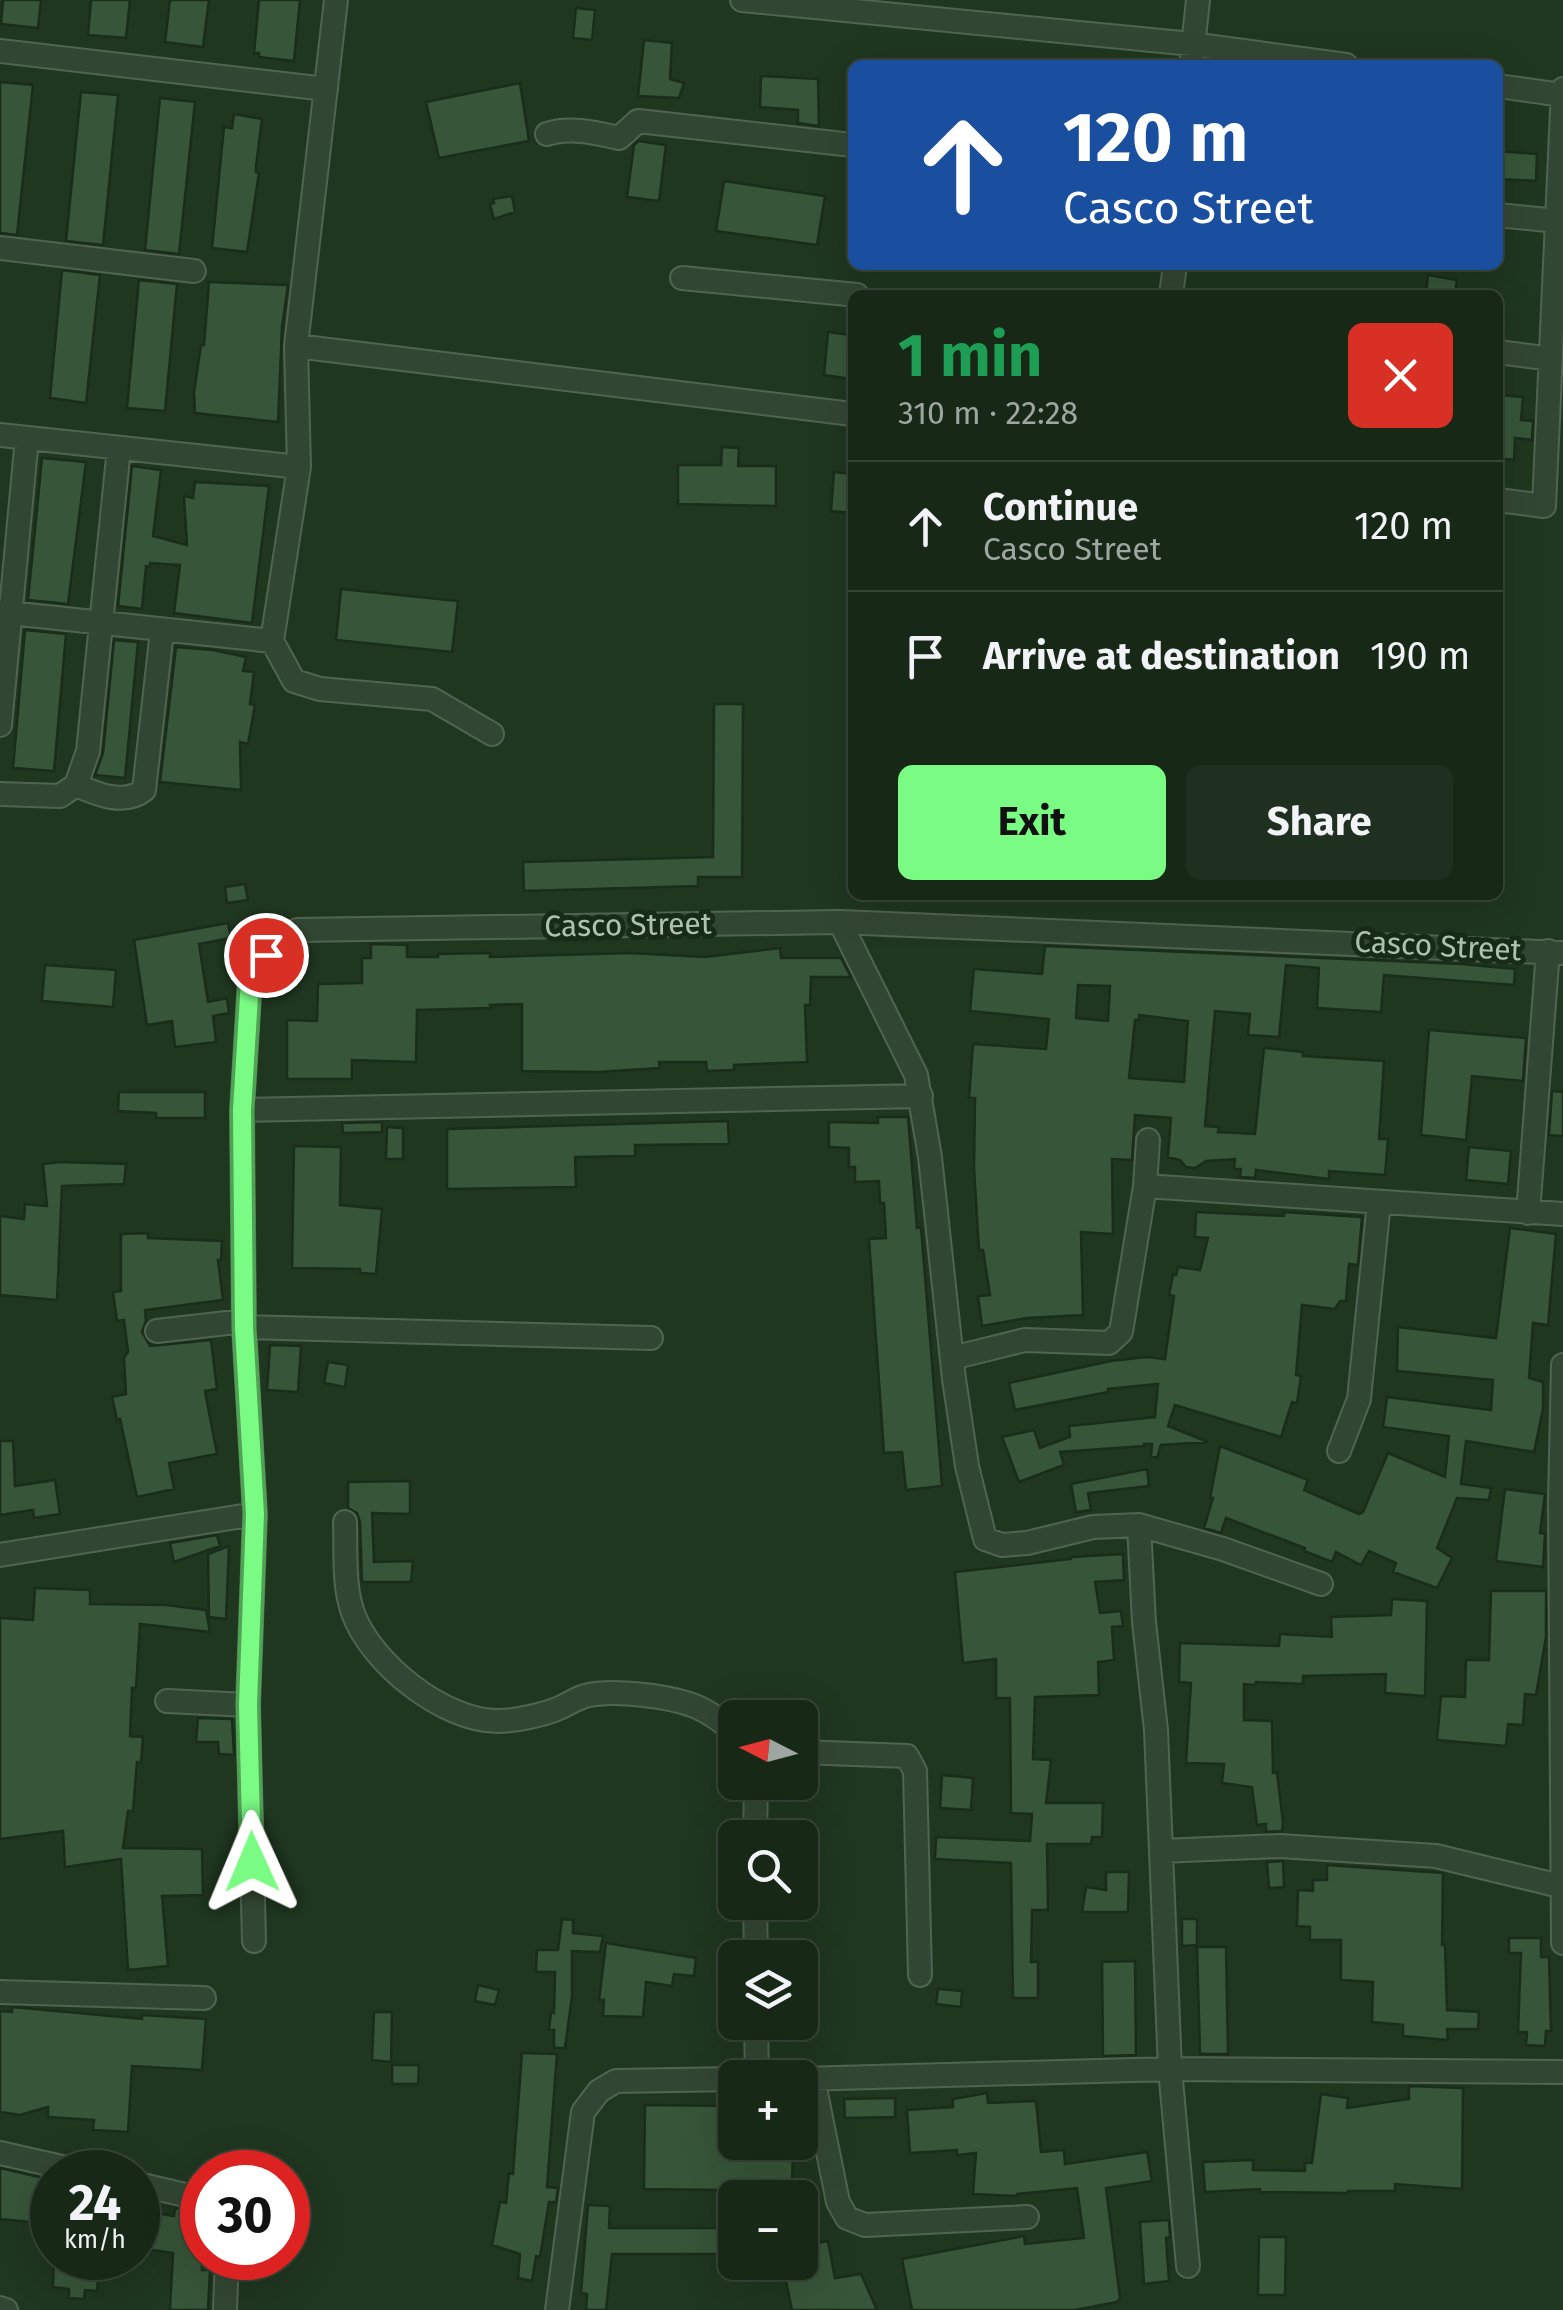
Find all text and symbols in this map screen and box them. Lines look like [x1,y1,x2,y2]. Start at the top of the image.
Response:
text: 120 m [1063,96,1248,180]
icon: ahead [898,100,1028,230]
text: Casco Street [1063,181,1314,235]
text: 1 min [898,320,1042,392]
button: close [1348,323,1453,428]
text: 310 m · 22:28 [898,394,1078,432]
text: Continue [983,484,1138,530]
icon: ahead [898,499,953,554]
text: 120 m [1354,503,1453,549]
text: Casco Street [983,530,1161,568]
icon: arrive [898,629,953,684]
text: Arrive at destination [983,633,1340,679]
text: 190 m [1370,633,1470,679]
button: Exit [898,765,1166,880]
button: Share [1186,765,1453,880]
street label: Casco Street [544,906,712,944]
pin [224,913,309,998]
street label: Casco Street [1354,924,1523,968]
icon: arrive [239,928,294,983]
north arrow [718,1700,818,1800]
map controls [718,1700,818,2280]
position arrow [200,1810,304,1914]
button: search [718,1820,818,1920]
button: layers [718,1940,818,2040]
button: + [718,2060,818,2160]
speed limit sign: 30 [180,2150,310,2280]
text: 24 [69,2173,121,2233]
button: − [718,2180,818,2280]
text: km/h [64,2225,126,2255]

